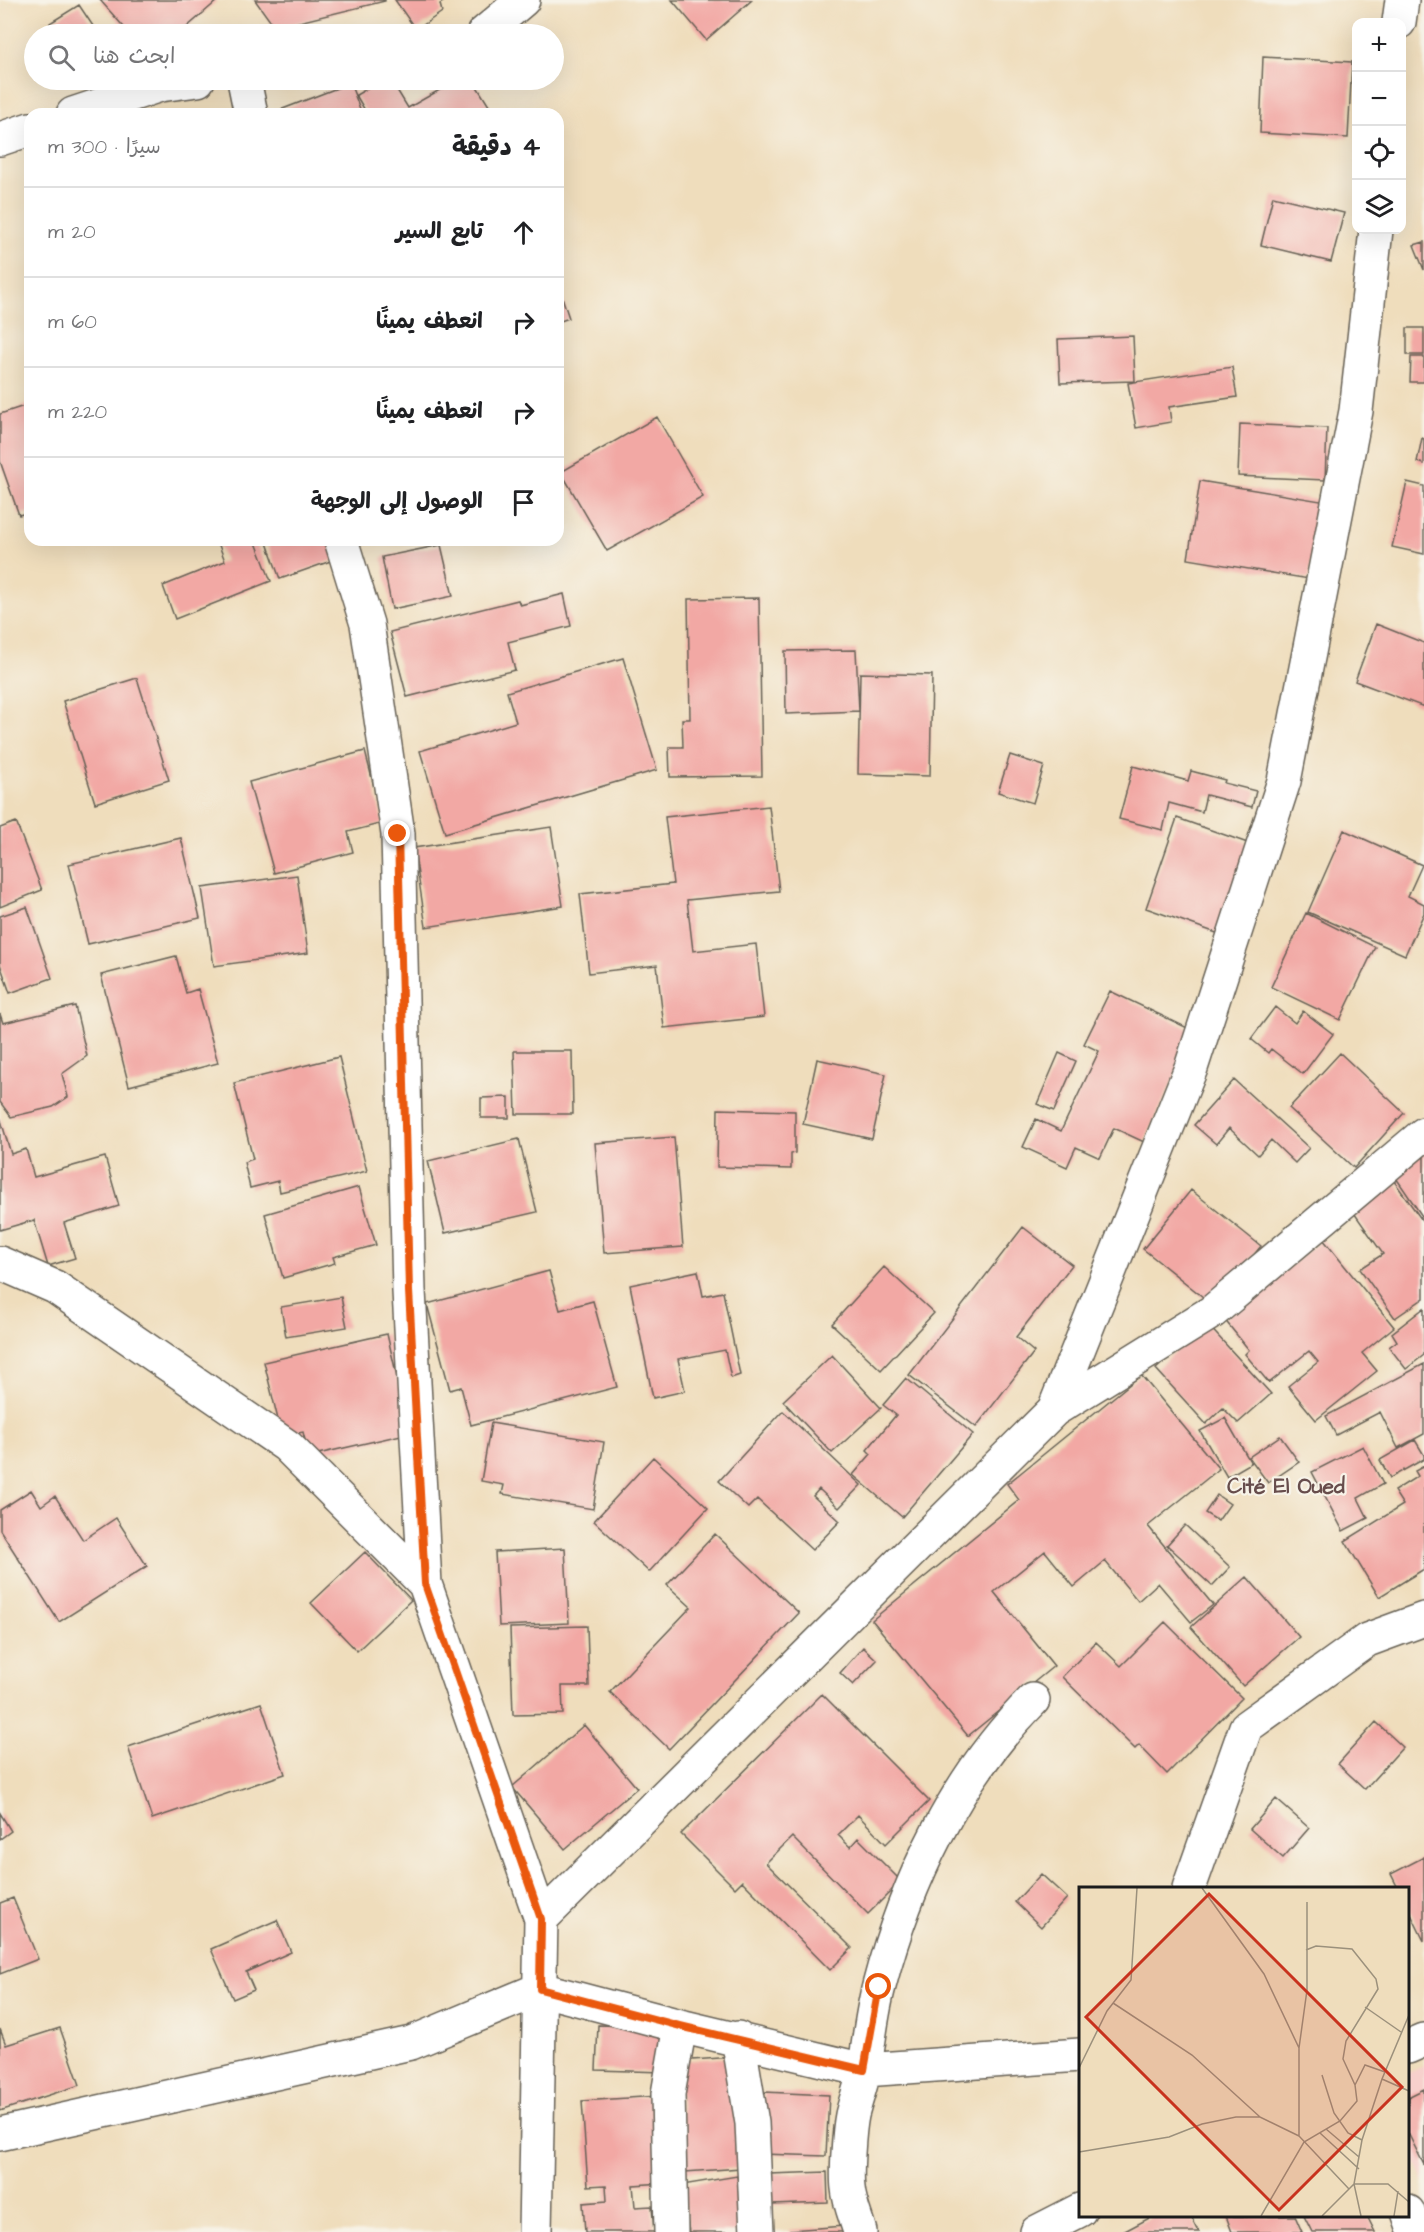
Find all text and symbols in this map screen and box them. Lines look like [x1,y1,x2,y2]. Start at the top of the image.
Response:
map controls [1352,18,1406,234]
button: + [1352,18,1406,72]
search box [24,24,564,90]
icon: search [45,41,78,74]
text: ابحث هنا [93,41,175,72]
button: − [1352,72,1406,126]
button: locate [1352,126,1406,180]
text: 4 دقيقة [452,129,540,165]
text: سيرًا · 300 m [48,133,161,161]
button: layers [1352,180,1406,234]
text: تابع السير [396,216,483,247]
icon: ahead [507,216,540,249]
text: 20 m [48,218,96,246]
text: انعطف يمينًا [376,306,483,337]
icon: right [507,306,540,339]
text: 60 m [48,308,97,336]
text: انعطف يمينًا [376,396,483,427]
icon: right [507,396,540,429]
text: 220 m [48,398,107,426]
text: الوصول إلى الوجهة [311,486,483,517]
icon: arrive [507,486,540,519]
route end [384,820,410,846]
district label: Cité El Oued [1227,1472,1345,1501]
inset map [1079,1887,1409,2217]
route start [865,1973,891,1999]

